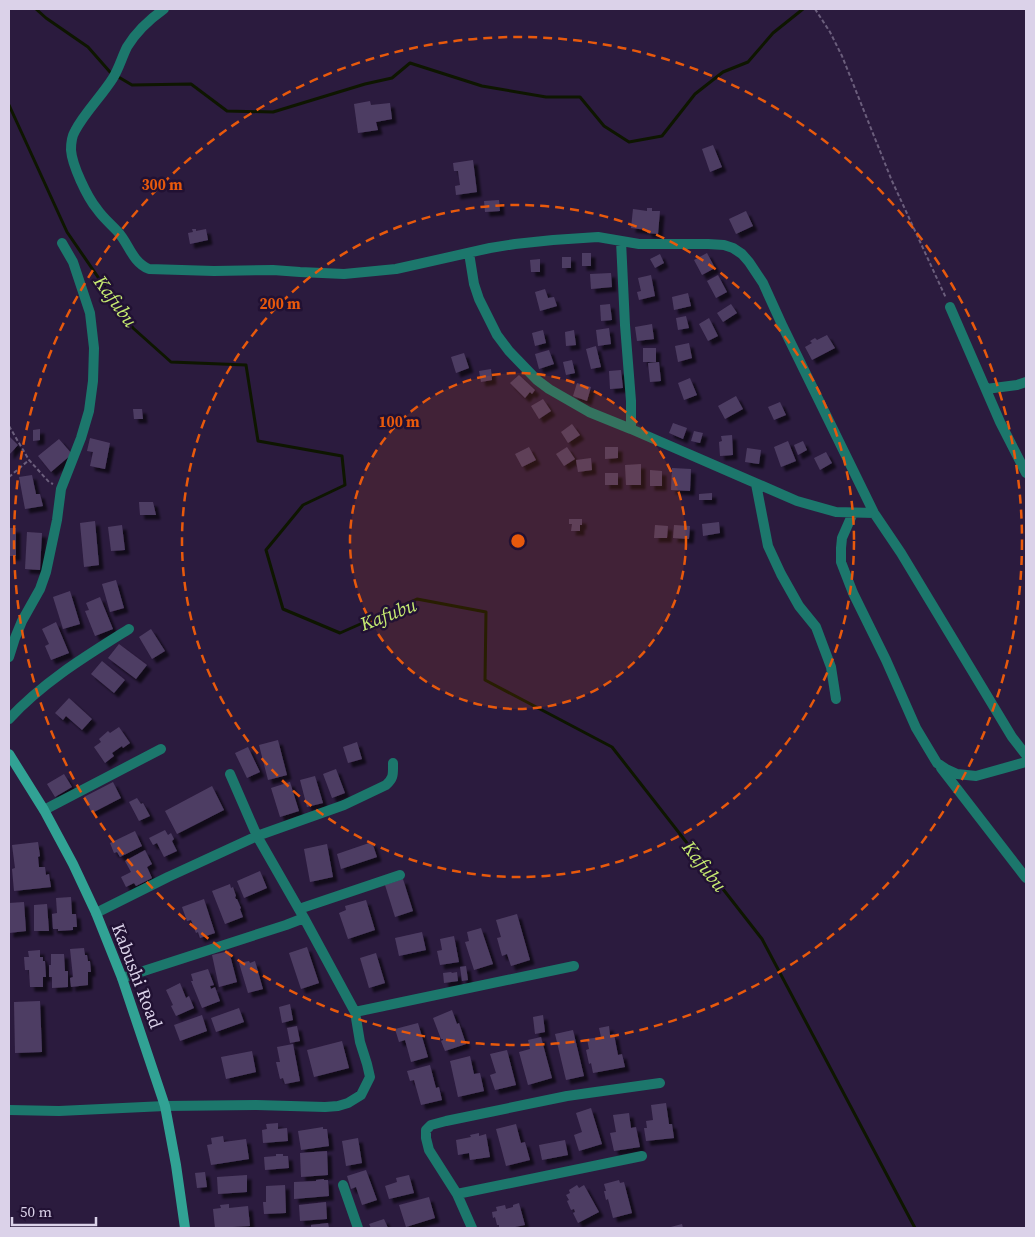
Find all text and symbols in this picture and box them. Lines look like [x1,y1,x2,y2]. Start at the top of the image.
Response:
text: 300 m [141,174,183,195]
water label: Kafubu [88,269,144,332]
text: 200 m [259,293,301,314]
text: 100 m [378,411,420,432]
centre of rings [509,532,527,550]
water label: Kafubu [355,591,420,637]
water label: Kafubu [676,834,733,897]
street label: Kabushi Road [106,920,169,1032]
scale bar [12,1194,96,1226]
text: 50 m [20,1201,52,1222]

